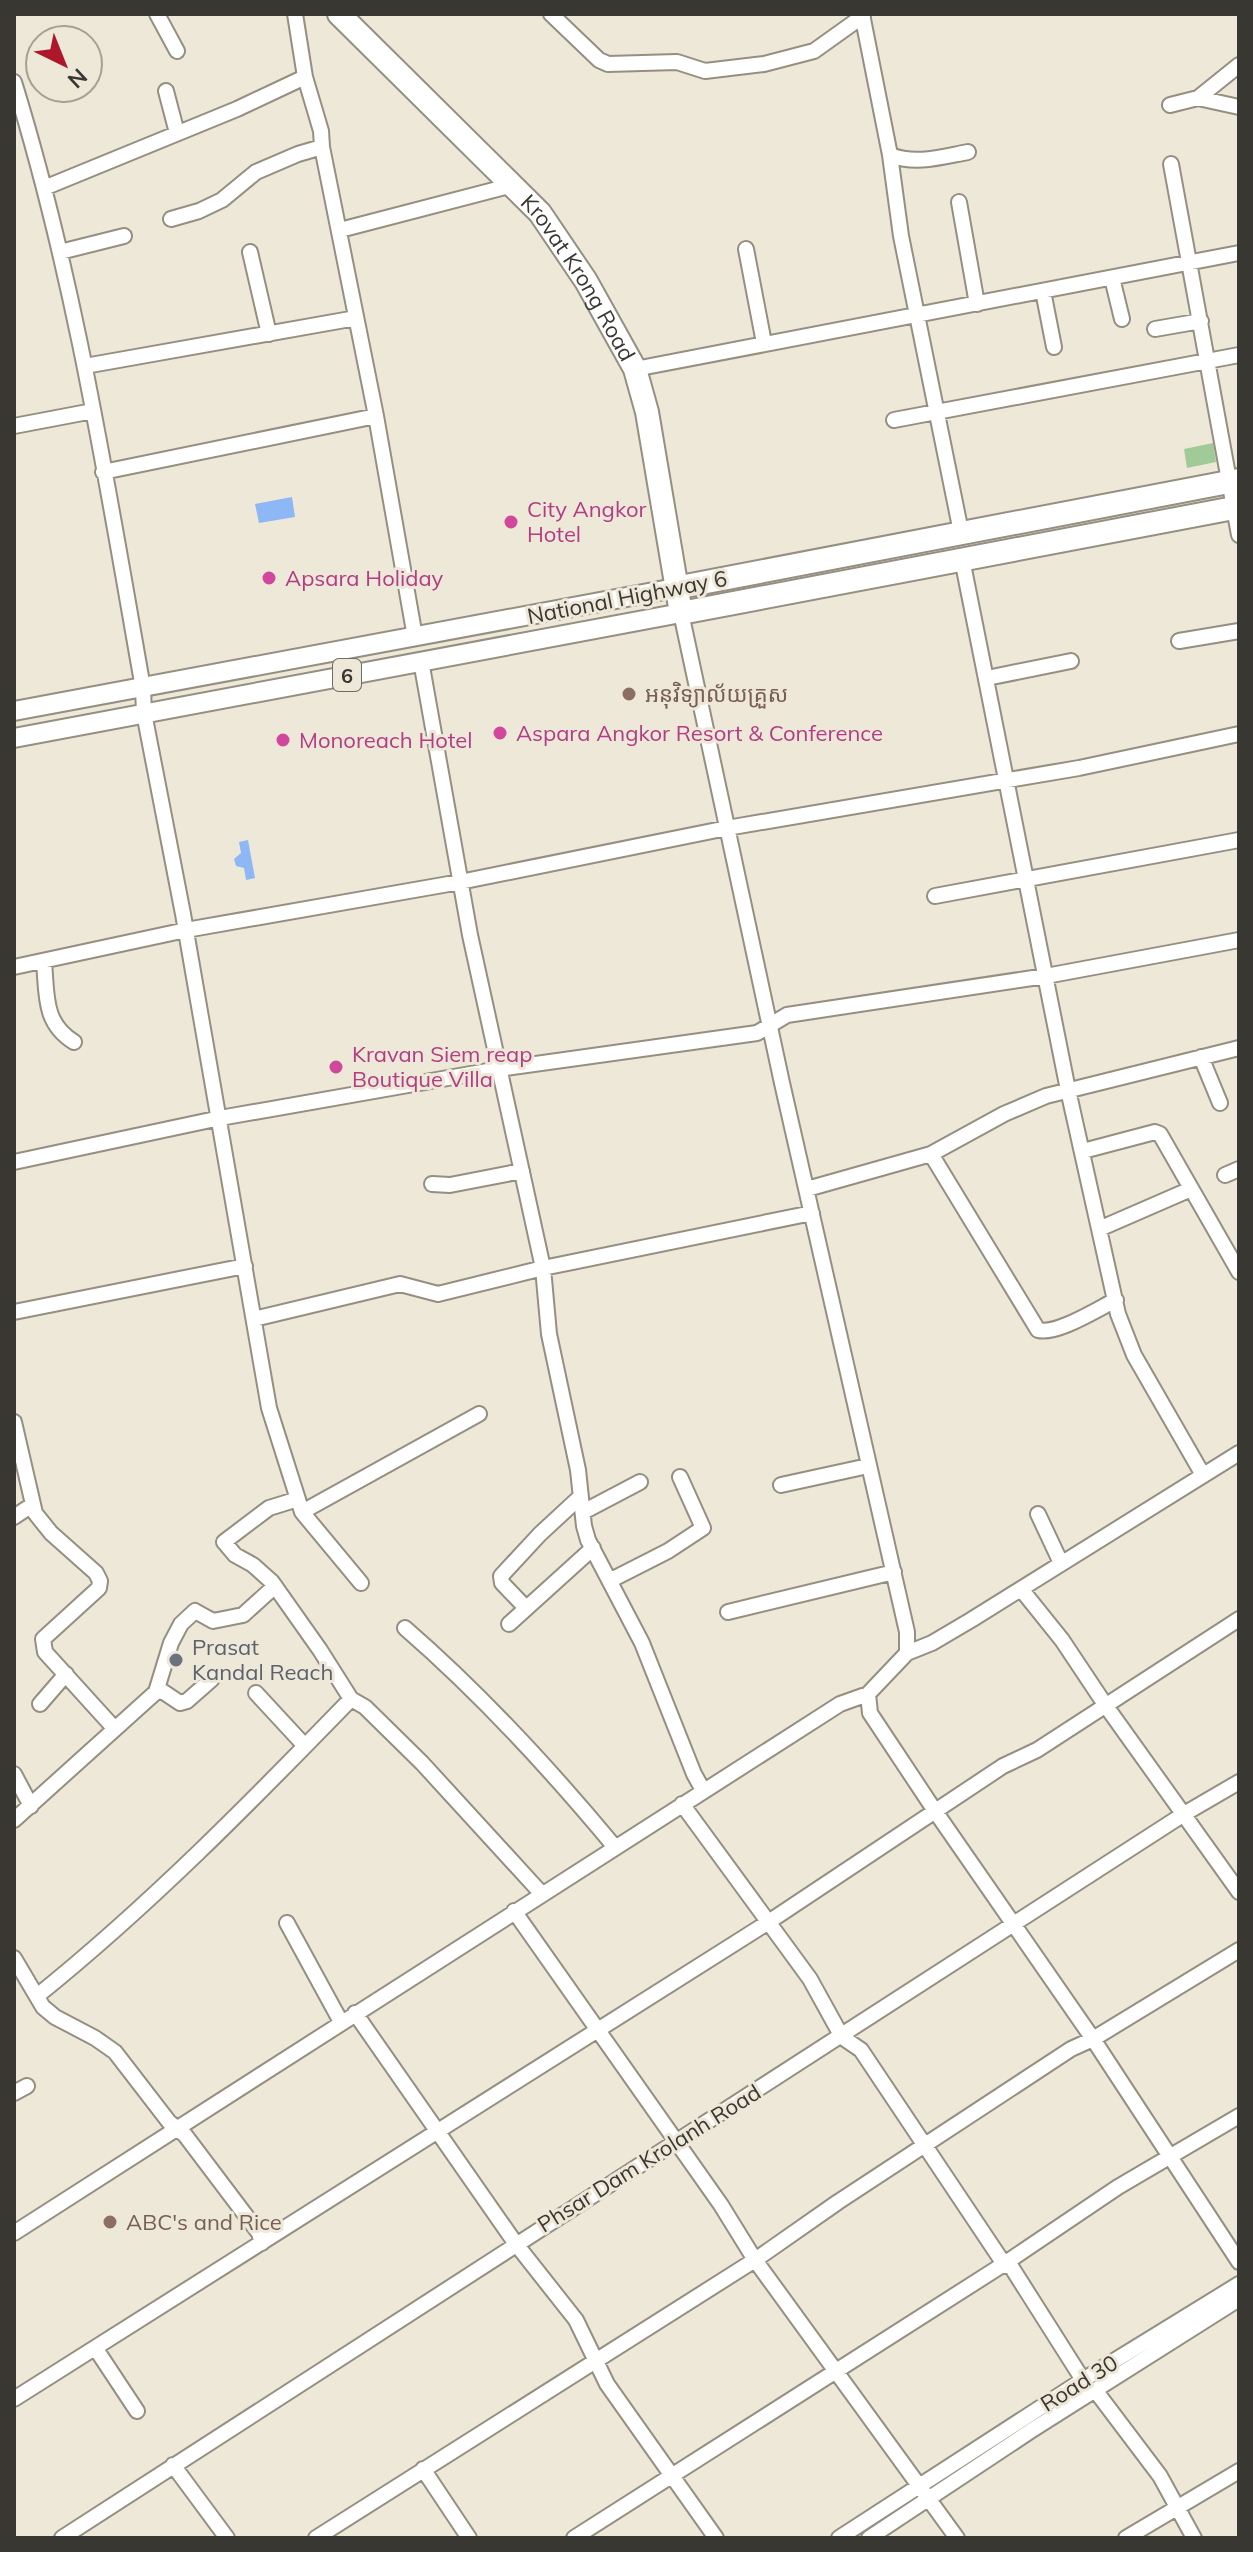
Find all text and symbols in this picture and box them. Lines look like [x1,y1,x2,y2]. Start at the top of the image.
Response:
north arrow [24,24,104,104]
text: N [62,63,93,95]
street label: Krovat Krong Road [515,188,642,366]
place label: City Angkor Hotel [527,495,646,548]
marker: City Angkor Hotel [502,513,520,531]
place label: Apsara Holiday [285,564,443,592]
street label: National Highway 6 [525,564,729,630]
marker: Apsara Holiday [260,569,278,587]
road number: 6 [333,659,361,691]
place label: អនុវិទ្យាល័យគ្រួស [645,680,788,709]
marker: អនុវិទ្យាល័យគ្រួស [620,685,638,703]
place label: Aspara Angkor Resort & Conference [516,719,883,747]
marker: Aspara Angkor Resort & Conference [491,724,509,742]
place label: Monoreach Hotel [299,726,473,754]
marker: Monoreach Hotel [274,731,292,749]
place label: Kravan Siem reap Boutique Villa [352,1040,532,1093]
marker: Kravan Siem reap Boutique Villa [327,1058,345,1076]
place label: Prasat Kandal Reach [192,1633,333,1686]
marker: Prasat Kandal Reach [167,1651,185,1669]
street label: Phsar Dam Krolanh Road [532,2078,766,2238]
place label: ABC's and Rice [126,2208,282,2236]
marker: ABC's and Rice [101,2213,119,2231]
street label: Road 30 [1035,2348,1123,2418]

